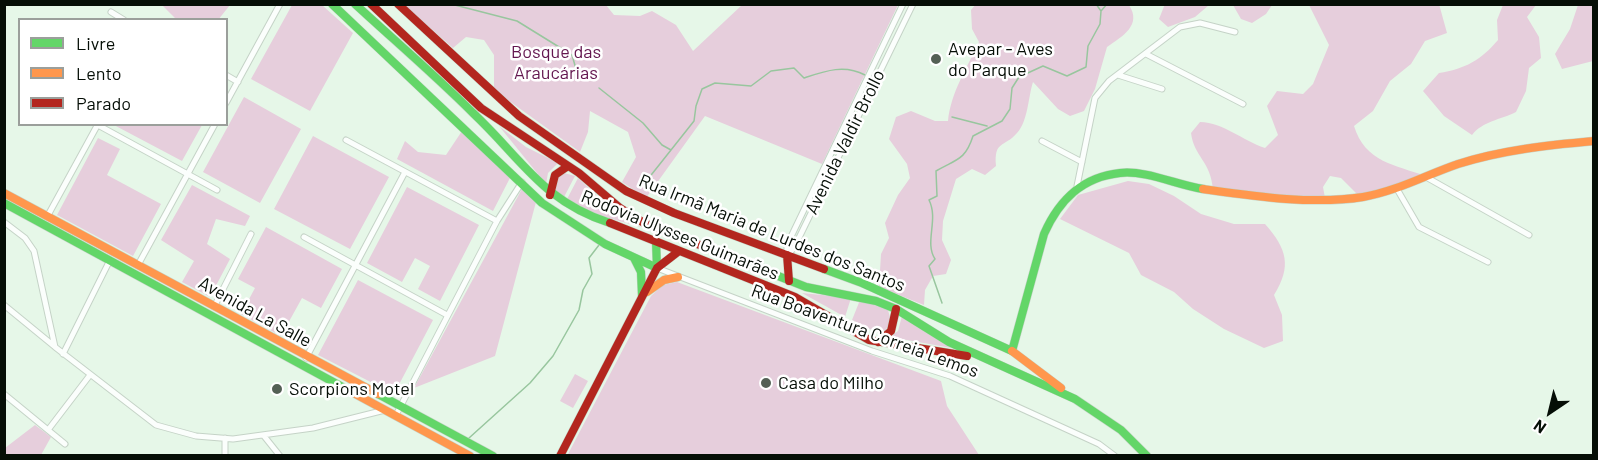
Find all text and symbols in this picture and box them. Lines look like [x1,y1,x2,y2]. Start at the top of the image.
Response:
legend [18,18,228,126]
text: Livre [76,32,115,54]
place label: Avepar - Aves do Parque [948,38,1053,80]
park label: Bosque das Araucárias [511,41,601,84]
marker: Avepar - Aves do Parque [929,52,943,66]
text: Lento [76,62,122,84]
street label: Avenida Valdir Brollo [801,66,889,218]
text: Parado [76,92,131,114]
street label: Rua Irmã Maria de Lurdes dos Santos [636,170,908,296]
street label: Rodovia Ulysses Guimarães [578,185,782,285]
street label: Avenida La Salle [195,272,315,352]
street label: Rua Boaventura Correia Lemos [748,280,982,382]
place label: Casa do Milho [778,372,884,394]
marker: Casa do Milho [759,376,773,390]
place label: Scorpions Motel [289,378,414,400]
marker: Scorpions Motel [270,382,284,396]
north arrow [1520,382,1580,442]
text: N [1530,416,1549,438]

